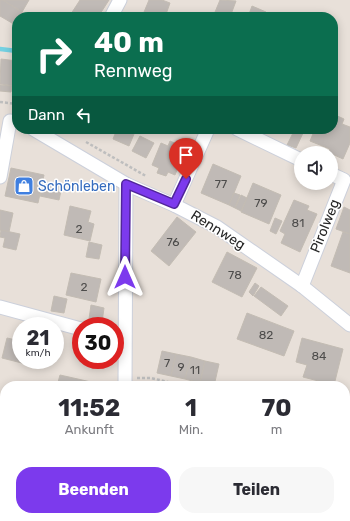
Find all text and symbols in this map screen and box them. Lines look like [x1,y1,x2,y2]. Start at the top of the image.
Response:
text: 40 m [94,26,164,59]
icon: right [28,28,80,80]
text: Rennweg [94,60,172,82]
icon: left [73,104,95,126]
text: Dann [28,106,65,124]
pin [169,138,203,179]
icon: arrive [175,144,197,166]
map controls [294,146,338,190]
button: sound [294,146,338,190]
shop icon: Schönleben [13,175,35,197]
house number: 77 [215,177,227,191]
place label: Schönleben [38,178,115,195]
house number: 79 [254,196,268,210]
street label: Pirolweg [307,197,343,255]
street label: Rennweg [188,207,248,253]
house number: 81 [292,216,304,230]
house number: 2 [75,222,83,236]
house number: 76 [166,235,180,249]
position arrow [104,256,146,298]
house number: 78 [228,268,242,282]
house number: 2 [80,280,88,294]
speed limit sign: 30 [72,317,124,369]
text: 21 [27,326,49,350]
house number: 82 [259,328,273,342]
text: km/h [26,347,50,359]
house number: 84 [311,349,327,363]
house number: 7 [164,356,170,370]
house number: 9 [177,360,185,374]
house number: 11 [190,363,200,377]
text: 11:52 [58,394,120,422]
text: 1 [185,394,197,422]
text: 70 [262,394,292,422]
text: Ankunft [65,422,114,437]
text: Min. [179,422,203,437]
text: m [271,422,282,437]
button: Beenden [16,467,171,513]
button: Teilen [179,467,334,513]

